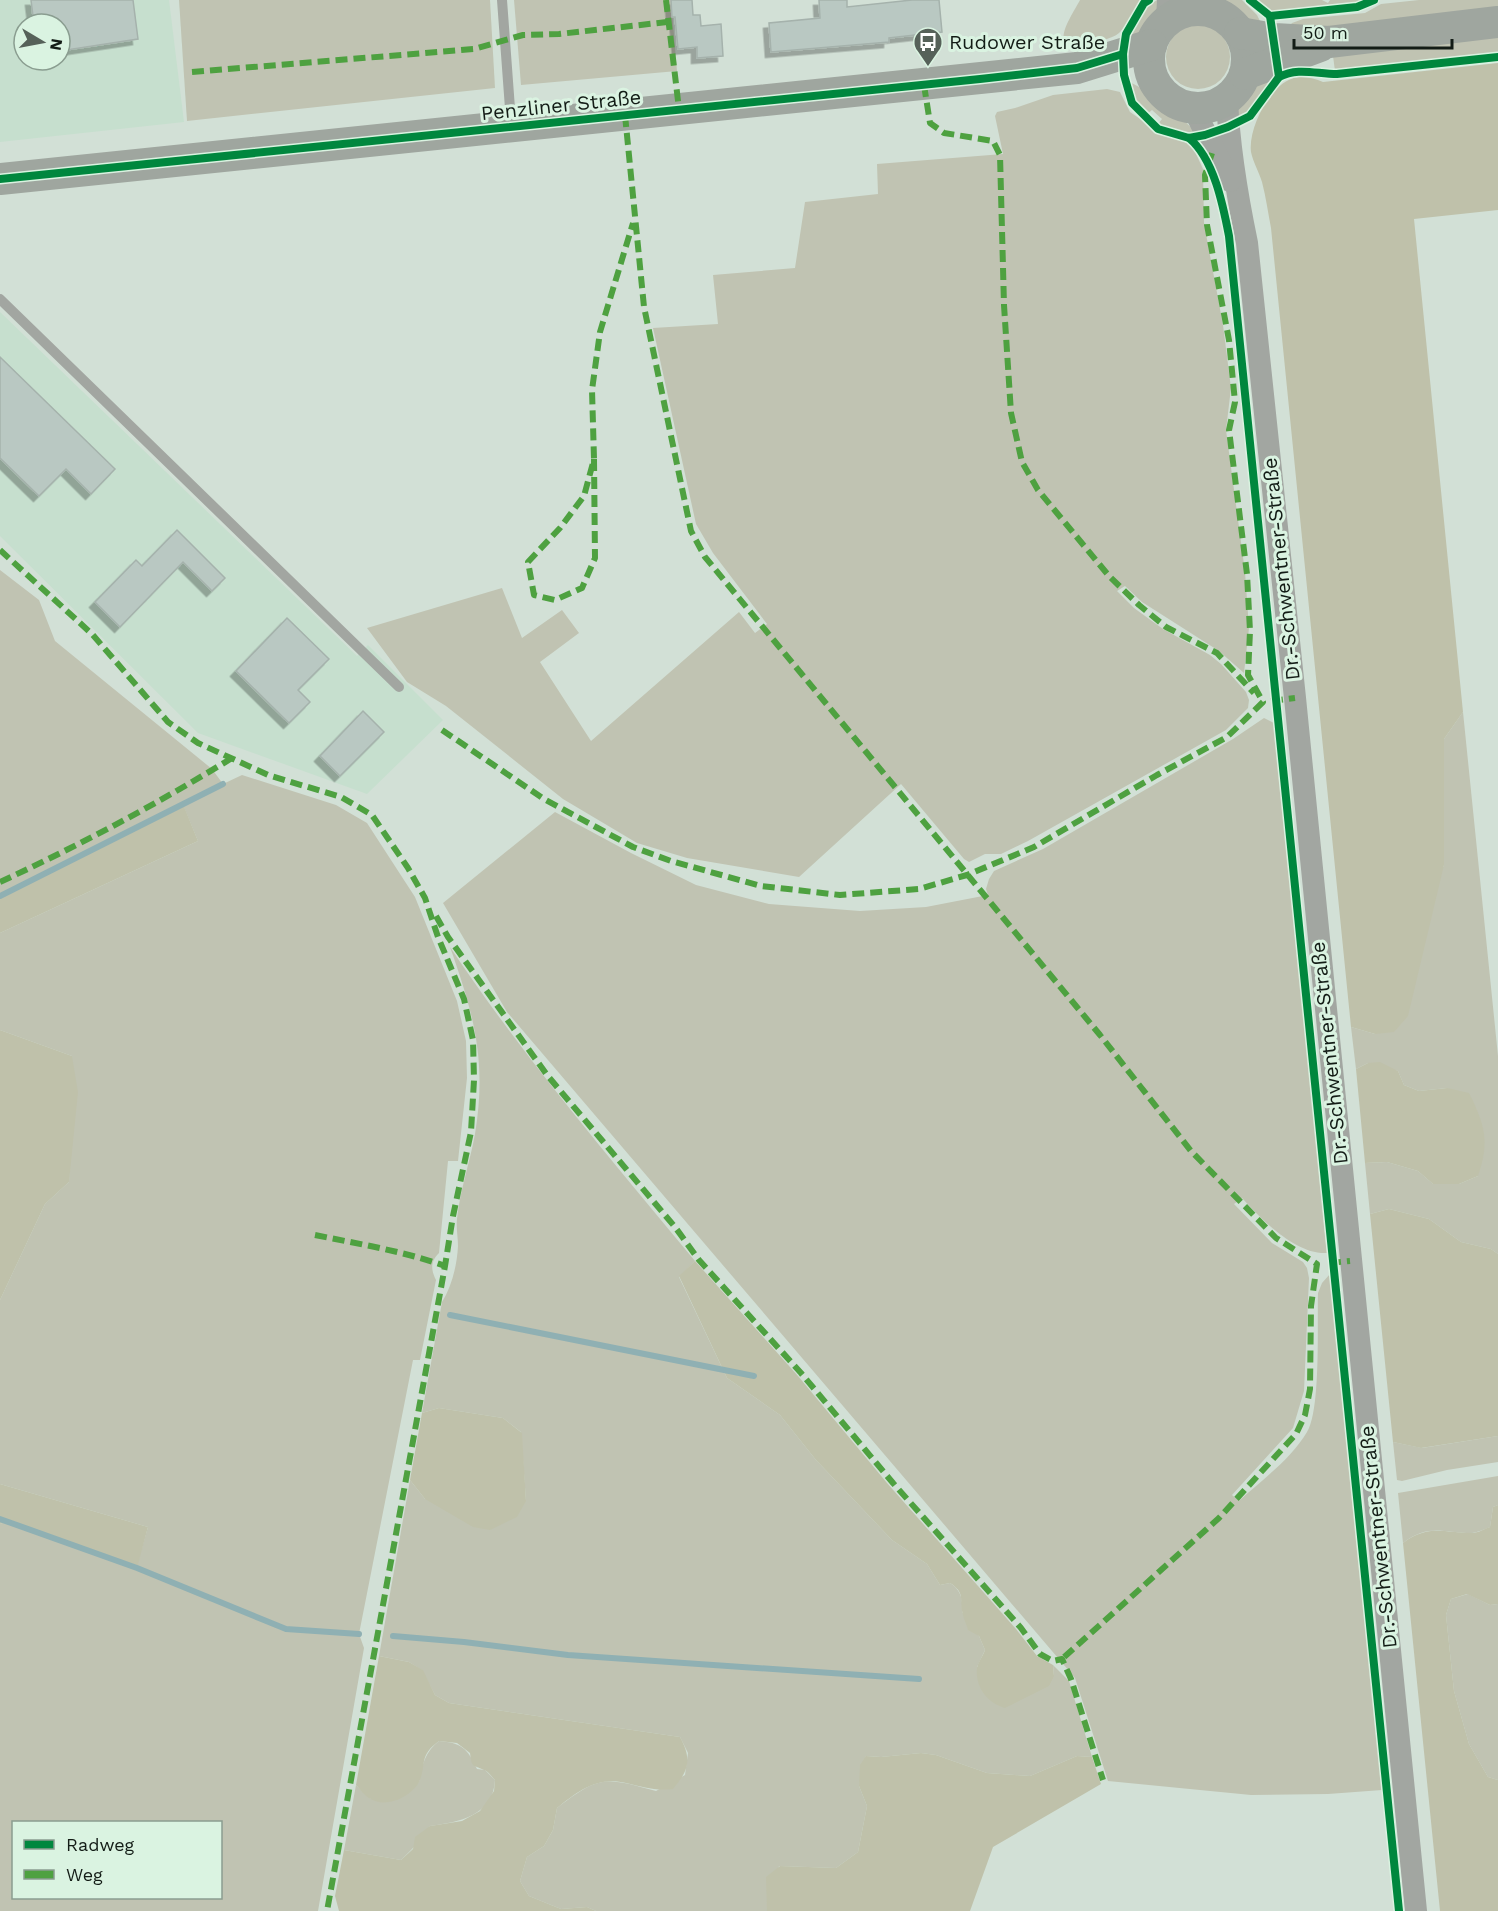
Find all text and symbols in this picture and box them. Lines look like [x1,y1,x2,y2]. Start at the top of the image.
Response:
north arrow [12,12,72,72]
scale bar [1294,12,1452,50]
text: 50 m [1303,22,1348,43]
bus stop icon: Rudower Straße [912,26,944,68]
place label: Rudower Straße [949,30,1105,54]
text: N [46,37,67,52]
street label: Penzliner Straße [480,85,642,125]
street label: Dr.-Schwentner-Straße [1257,457,1305,681]
street label: Dr.-Schwentner-Straße [1305,941,1353,1165]
street label: Dr.-Schwentner-Straße [1354,1425,1402,1649]
legend [12,1821,222,1899]
text: Radweg [66,1834,135,1855]
text: Weg [66,1864,103,1885]

